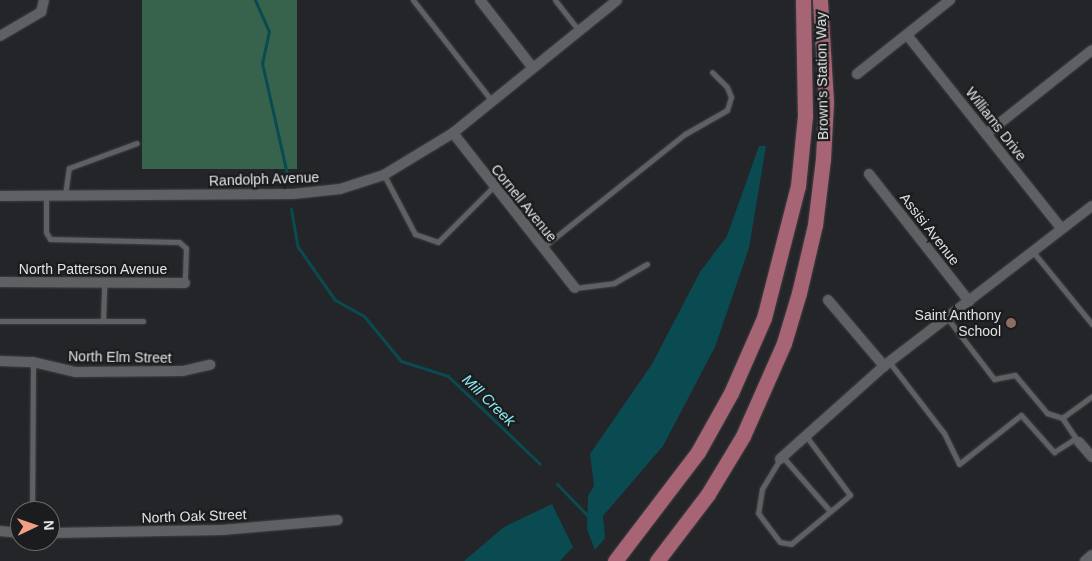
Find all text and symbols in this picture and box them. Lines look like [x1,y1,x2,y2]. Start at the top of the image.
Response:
street label: Brown's Station Way [812,12,832,140]
street label: Williams Drive [962,84,1030,164]
street label: Cornell Avenue [487,161,561,245]
street label: Randolph Avenue [208,169,320,189]
street label: Assisi Avenue [896,189,964,269]
street label: North Patterson Avenue [18,261,168,277]
place label: Saint Anthony School [914,307,1001,340]
marker: Saint Anthony School [1005,317,1017,329]
street label: North Elm Street [68,348,172,366]
water label: Mill Creek [459,370,519,430]
north arrow [10,501,60,551]
street label: North Oak Street [141,506,247,526]
text: N [41,520,57,531]

